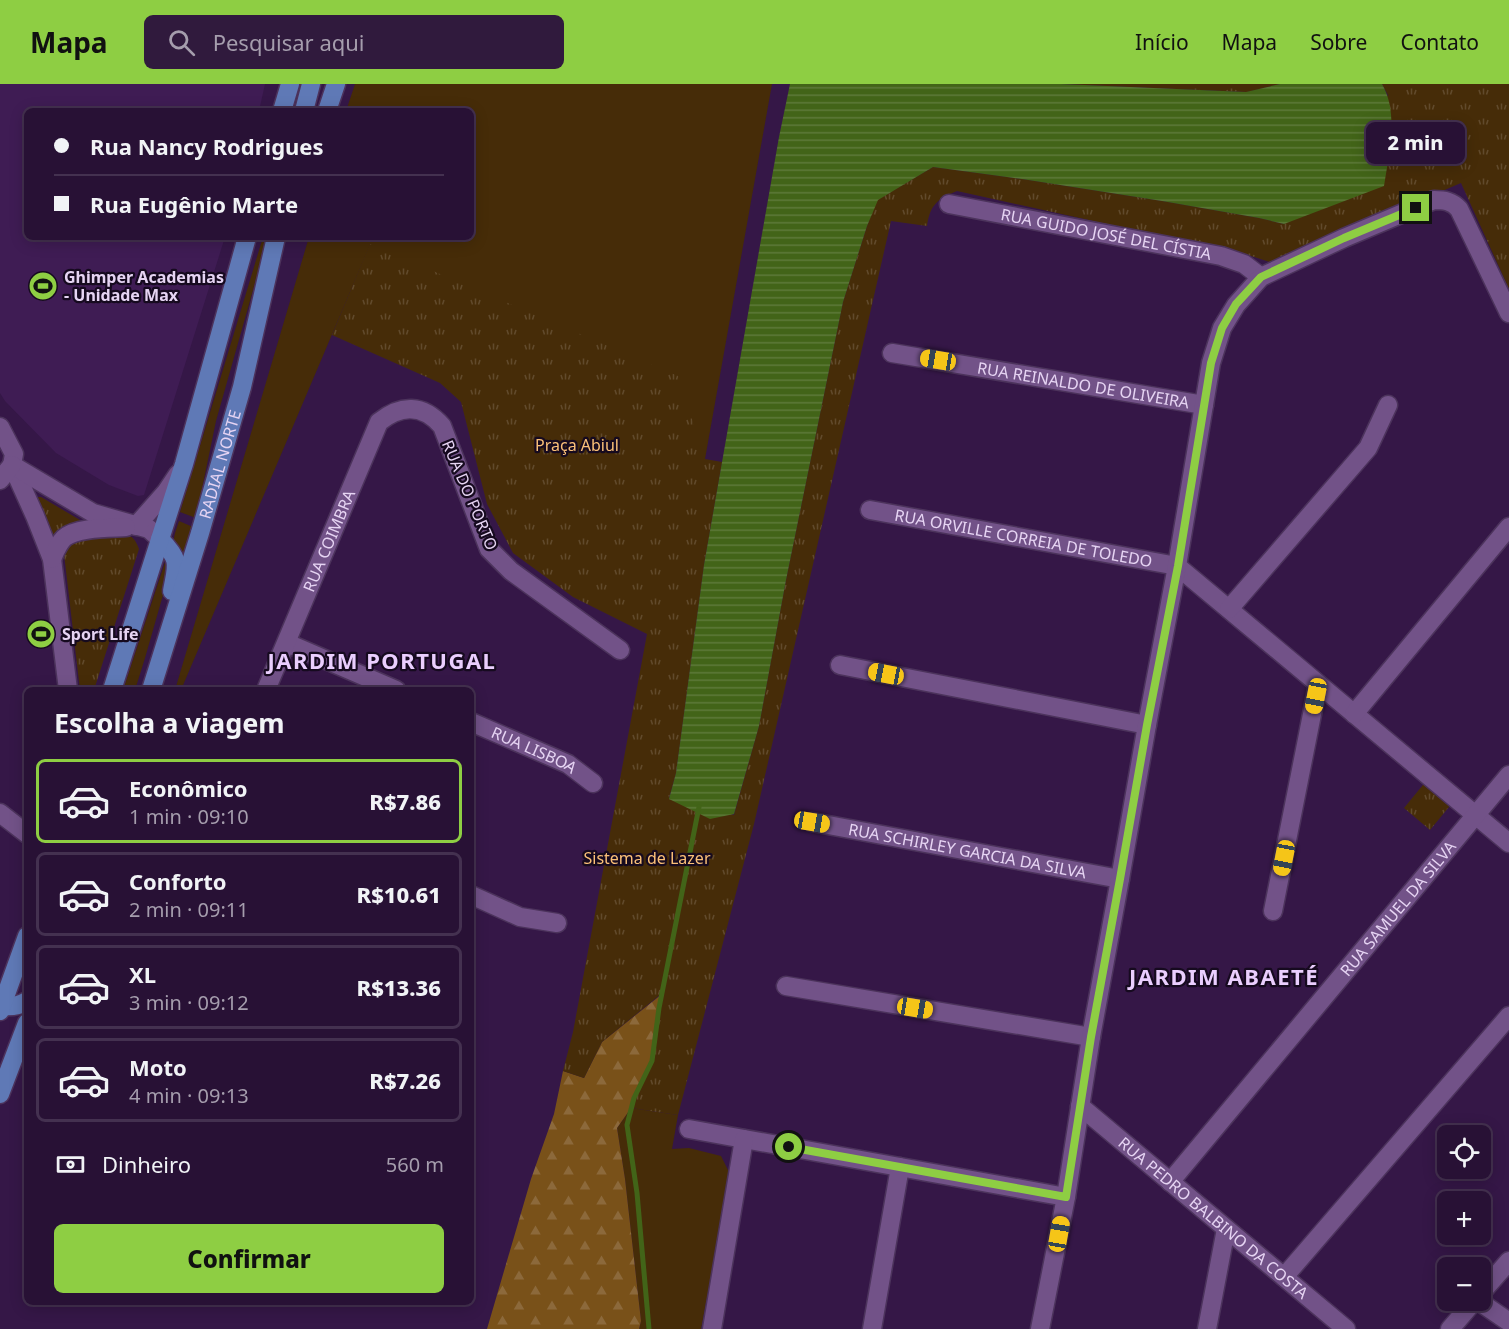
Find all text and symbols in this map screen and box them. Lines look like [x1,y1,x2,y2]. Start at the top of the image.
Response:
search box [144,15,564,69]
text: Mapa [30,23,108,61]
icon: search [165,26,198,59]
text: Pesquisar aqui [213,27,365,57]
text: Início [1135,28,1189,56]
text: Mapa [1222,28,1277,56]
text: Sobre [1310,28,1367,56]
text: Contato [1400,28,1479,56]
callout: 2 min [1366,121,1466,163]
text: 2 min [1388,129,1443,156]
text: Rua Nancy Rodrigues [90,131,324,161]
text: Rua Eugênio Marte [90,189,298,219]
route end [1402,194,1429,221]
street label: RUA GUIDO JOSÉ DEL CÍSTIA [999,203,1214,265]
place label: Ghimper Academias - Unidade Max [64,266,224,306]
sports icon: Ghimper Academias - Unidade Max [27,270,59,302]
car [919,348,957,372]
street label: RUA REINALDO DE OLIVEIRA [976,356,1192,414]
street label: RADIAL NORTE [194,407,246,521]
park label: Praça Abiul [535,434,619,456]
street label: RUA DO PORTO [437,437,503,553]
street label: RUA COIMBRA [298,486,360,595]
street label: RUA ORVILLE CORREIA DE TOLEDO [893,504,1154,572]
sports icon: Sport Life [25,618,57,650]
place label: Sport Life [62,623,139,645]
district label: JARDIM PORTUGAL [266,645,496,675]
car [867,662,905,686]
car [1304,677,1328,715]
text: Escolha a viagem [54,704,285,741]
street label: RUA LISBOA [488,721,582,779]
text: Econômico [129,773,248,803]
icon: car [57,774,111,828]
text: R$7.86 [369,786,441,816]
text: 1 min · 09:10 [129,803,249,830]
car [793,810,831,834]
street label: RUA SCHIRLEY GARCIA DA SILVA [847,818,1089,884]
street label: RUA SAMUEL DA SILVA [1335,836,1461,981]
car [1272,839,1296,877]
park label: Sistema de Lazer [583,847,711,869]
text: Conforto [129,866,227,896]
icon: car [57,867,111,921]
text: R$10.61 [357,879,441,909]
text: 2 min · 09:11 [129,896,249,923]
text: XL [129,959,156,989]
icon: car [57,960,111,1014]
district label: JARDIM ABAETÉ [1127,961,1319,991]
text: R$13.36 [357,972,441,1002]
text: 3 min · 09:12 [129,989,249,1016]
car [896,996,934,1020]
text: Moto [129,1052,187,1082]
icon: car [57,1053,111,1107]
text: R$7.26 [369,1065,441,1095]
text: 4 min · 09:13 [129,1082,249,1109]
map controls [1437,1125,1491,1311]
button: locate [1437,1125,1491,1179]
street label: RUA PEDRO BALBINO DA COSTA [1114,1132,1313,1304]
route start [775,1133,802,1160]
icon: cash [54,1148,87,1181]
text: Dinheiro [102,1149,191,1179]
text: 560 m [386,1151,444,1178]
button: + [1437,1191,1491,1245]
car [1047,1215,1071,1253]
button: Confirmar [54,1224,444,1293]
button: − [1437,1257,1491,1311]

